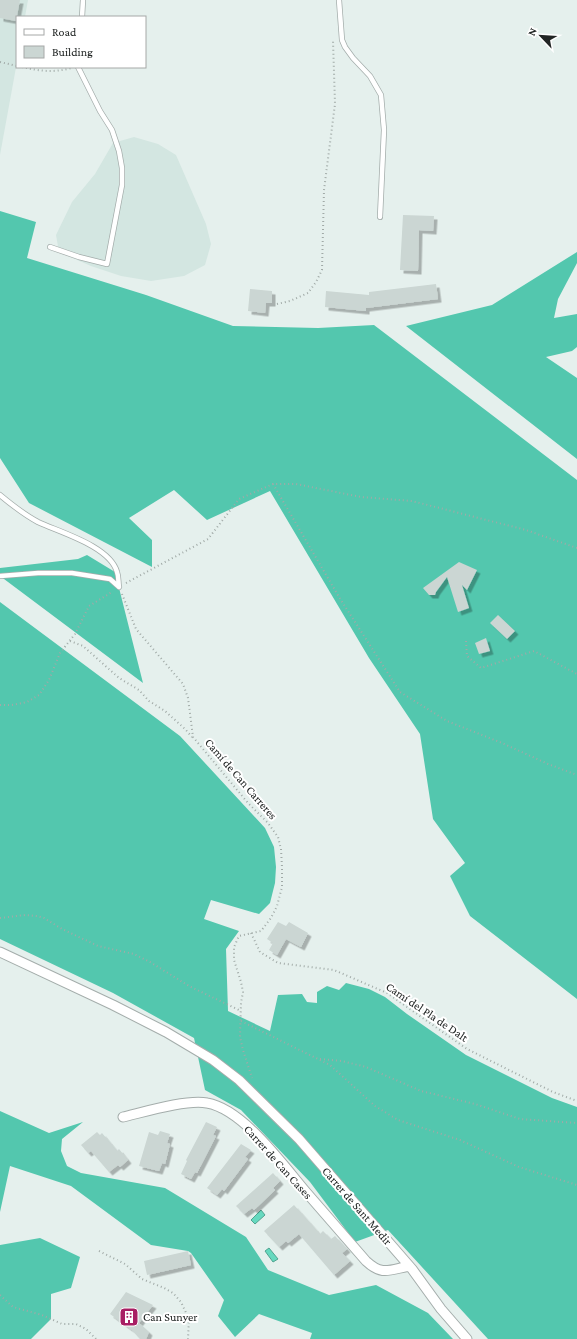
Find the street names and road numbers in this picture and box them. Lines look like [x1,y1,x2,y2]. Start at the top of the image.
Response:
street label: Camí de Can Carreres [202,736,280,823]
street label: Camí del Pla de Dalt [383,979,472,1045]
street label: Carrer de Can Cases [241,1122,315,1202]
street label: Carrer de Sant Medir [319,1164,395,1249]

